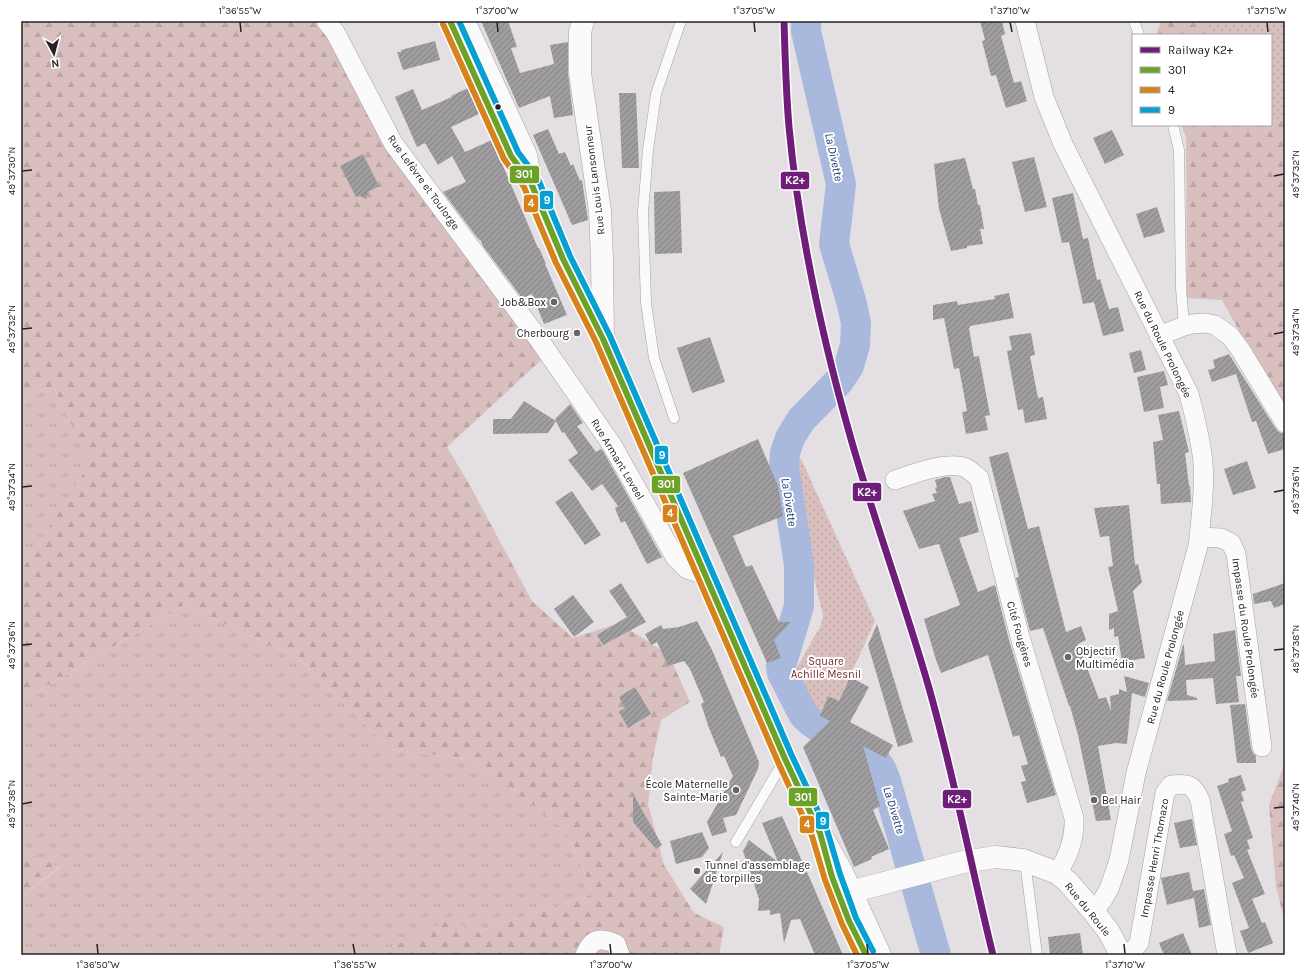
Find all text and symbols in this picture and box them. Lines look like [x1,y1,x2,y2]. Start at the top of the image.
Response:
text: 1°36'55"W [219,5,262,17]
text: 1°37'00"W [476,5,518,17]
text: 1°37'05"W [733,5,775,17]
text: 1°37'10"W [990,5,1030,17]
text: 1°37'15"W [1247,5,1287,17]
north arrow [34,34,74,74]
legend [1132,34,1272,126]
text: Railway K2+ [1168,43,1234,57]
text: N [50,56,60,70]
text: 301 [1168,63,1186,77]
text: 4 [1168,83,1175,97]
unlabelled marker [493,102,503,112]
text: 9 [1168,103,1175,117]
street label: Rue Louis Lansonneur [581,124,608,235]
street label: Rue Lefèvre et Toulorge [385,132,463,233]
water label: La Divette [822,132,846,183]
text: 49°37'30"N [6,147,18,195]
text: 49°37'32"N [1290,150,1302,198]
line badge: 301 [509,165,540,184]
text: 301 [515,168,533,181]
line badge: K2+ [780,171,810,190]
text: K2+ [785,174,805,187]
line badge: 9 [539,190,554,210]
line badge: 4 [523,194,539,213]
text: 9 [544,194,551,207]
text: 4 [528,197,535,210]
street label: Rue du Roule Prolongée [1131,289,1194,400]
place label: Job&Box [500,296,546,309]
marker: Job&Box [549,297,559,307]
text: 49°37'32"N [6,305,18,353]
text: 49°37'34"N [1290,308,1302,356]
place label: Cherbourg [517,327,570,340]
marker: Cherbourg [572,328,582,338]
street label: Rue Armant Leveel [588,416,647,502]
line badge: 9 [654,445,669,465]
text: 9 [659,449,666,462]
text: 49°37'34"N [6,463,18,511]
text: 49°37'36"N [1290,466,1302,514]
line badge: 301 [651,475,681,494]
water label: La Divette [778,477,800,528]
text: 301 [657,478,675,491]
line badge: K2+ [852,482,882,502]
text: K2+ [857,486,877,499]
line badge: 4 [662,504,678,523]
text: 4 [667,507,674,520]
street label: Impasse du Roule Prolongée [1229,557,1262,699]
street label: Cité Fougères [1004,600,1035,669]
street label: Rue du Roule Prolongée [1144,608,1187,726]
text: 49°37'36"N [6,621,18,669]
text: 49°37'38"N [1290,625,1302,673]
place label: Objectif Multimédia [1076,645,1134,671]
marker: Objectif Multimédia [1063,652,1073,662]
park label: Square Achille Mesnil [791,655,861,681]
place label: École Maternelle Sainte-Marie [646,776,728,804]
text: 49°37'38"N [6,780,18,828]
text: 49°37'40"N [1290,783,1302,831]
marker: École Maternelle Sainte-Marie [731,785,741,795]
water label: La Divette [880,785,908,836]
line badge: 301 [788,787,818,807]
line badge: K2+ [942,789,972,809]
text: 301 [794,791,812,804]
text: K2+ [947,793,967,806]
place label: Bel Hair [1102,794,1141,807]
marker: Bel Hair [1089,795,1099,805]
street label: Impasse Henri Thomazo [1138,797,1171,919]
line badge: 9 [815,811,830,830]
line badge: 4 [799,815,815,834]
text: 9 [820,815,827,828]
text: 4 [804,818,811,831]
place label: Tunnel d'assemblage de torpilles [705,859,810,885]
marker: Tunnel d'assemblage de torpilles [692,866,702,876]
street label: Rue du Roule [1062,880,1114,939]
text: 1°36'50"W [76,959,120,971]
text: 1°36'55"W [334,959,377,971]
text: 1°37'00"W [590,959,632,971]
text: 1°37'05"W [847,959,889,971]
text: 1°37'10"W [1105,959,1145,971]

